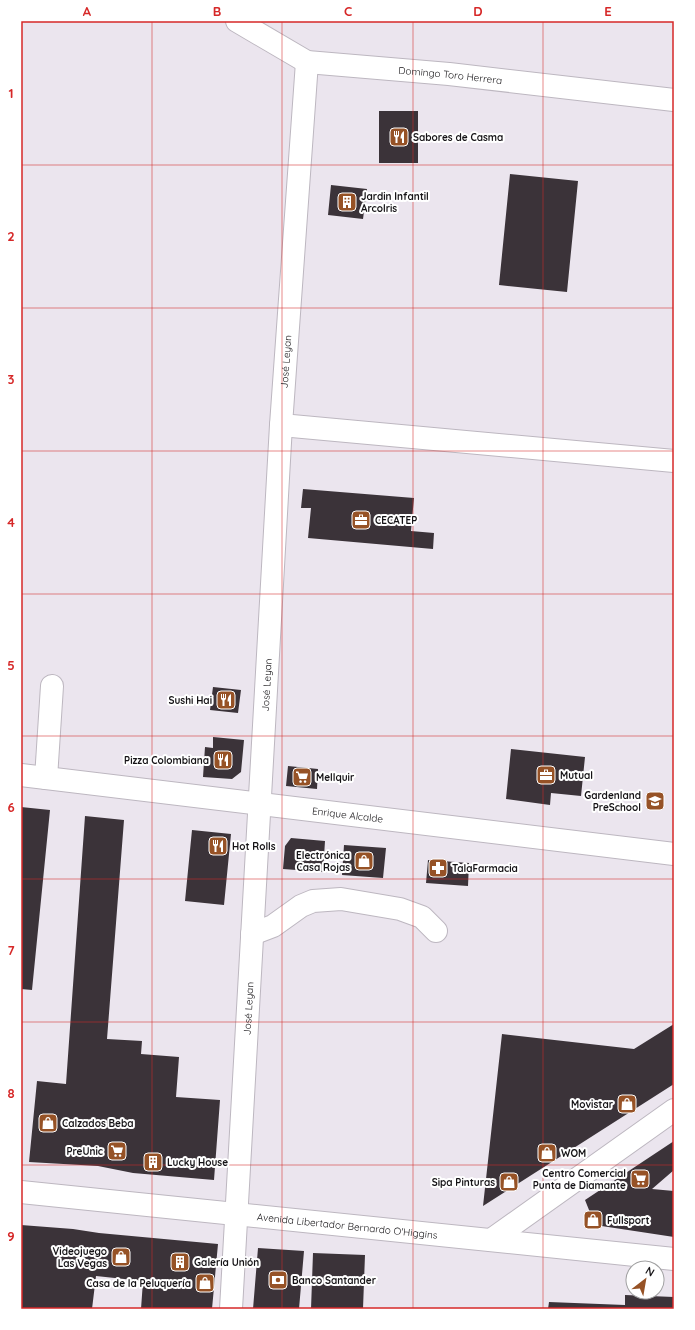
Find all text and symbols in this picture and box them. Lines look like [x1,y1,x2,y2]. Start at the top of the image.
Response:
text: A [83,3,92,19]
text: B [213,3,221,19]
text: C [344,3,352,19]
text: D [473,3,483,19]
text: E [604,3,612,19]
street label: Domingo Toro Herrera [398,64,503,87]
text: 1 [8,85,14,101]
restaurant icon: Sabores de Casma [388,126,410,148]
place label: Sabores de Casma [413,131,503,144]
place label: Jardin Infantil Arcolris [361,190,429,215]
building icon: Jardin Infantil Arcolris [336,191,358,213]
text: 2 [7,228,15,244]
street label: José Leyan [278,335,294,389]
text: 3 [8,371,15,387]
office icon: CECATEP [350,509,372,531]
text: 4 [7,514,15,530]
place label: CECATEP [375,514,417,527]
text: 5 [7,657,15,673]
street label: José Leyan [259,658,275,712]
restaurant icon: Sushi Hai [215,689,237,711]
place label: Sushi Hai [168,694,212,707]
restaurant icon: Pizza Colombiana [212,749,234,771]
place label: Pizza Colombiana [124,754,209,767]
office icon: Mutual [535,764,557,786]
supermarket icon: Mellquir [291,766,313,788]
place label: Mutual [560,769,593,782]
place label: Mellquir [316,771,355,784]
place label: Gardenland PreSchool [584,789,641,814]
school or university icon: Gardenland PreSchool [644,790,666,812]
text: 6 [7,799,15,815]
street label: Enrique Alcalde [311,804,384,826]
restaurant icon: Hot Rolls [207,835,229,857]
place label: Hot Rolls [232,840,276,853]
place label: Electrónica Casa Rojas [296,849,350,874]
shop icon: Electrónica Casa Rojas [353,850,375,872]
pharmacy icon: TalaFarmacia [427,857,449,879]
place label: TalaFarmacia [452,862,518,875]
text: 7 [7,942,15,958]
street label: José Leyan [241,982,256,1036]
text: 8 [7,1085,15,1101]
shop icon: Movistar [616,1093,638,1115]
place label: Movistar [571,1098,614,1111]
shop icon: Calzados Beba [37,1112,59,1134]
place label: Calzados Beba [62,1117,134,1130]
supermarket icon: PreUnic [106,1140,128,1162]
shop icon: WOM [536,1142,558,1164]
place label: PreUnic [66,1145,103,1158]
place label: WOM [561,1147,586,1160]
building icon: Lucky House [142,1151,164,1173]
place label: Lucky House [167,1156,228,1169]
place label: Centro Comercial Punta de Diamante [533,1167,626,1192]
supermarket icon: Centro Comercial Punta de Diamante [629,1168,651,1190]
shop icon: Sipa Pinturas [498,1171,520,1193]
place label: Sipa Pinturas [432,1176,495,1189]
shop icon: Fullsport [582,1209,604,1231]
street label: Avenida Libertador Bernardo O'Higgins [256,1210,438,1242]
place label: Fullsport [607,1214,650,1227]
text: 9 [7,1228,15,1244]
place label: Videojuego Las Vegas [53,1245,107,1270]
shop icon: Videojuego Las Vegas [110,1246,132,1268]
building icon: Galería Unión [169,1251,191,1273]
place label: Galería Unión [194,1256,259,1269]
north arrow [625,1260,665,1300]
text: N [643,1263,657,1280]
bank icon: Banco Santander [267,1269,289,1291]
shop icon: Casa de la Peluquería [194,1272,216,1294]
place label: Banco Santander [292,1274,377,1287]
place label: Casa de la Peluquería [86,1277,191,1290]

